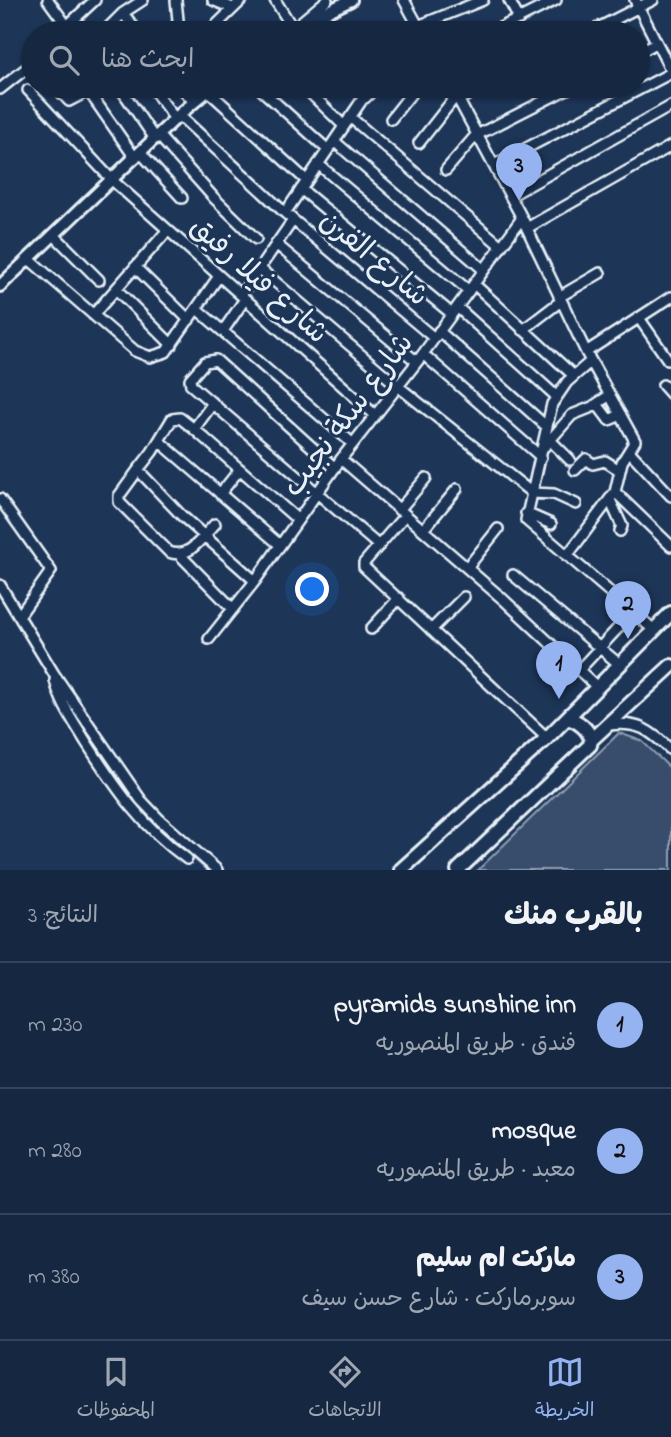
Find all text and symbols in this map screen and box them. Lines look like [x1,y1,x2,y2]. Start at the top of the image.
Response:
search box [21,21,650,98]
icon: search [45,41,83,79]
text: ابحث هنا [101,42,194,80]
pin: 3 [496,143,542,201]
street label: شارع الفرن [309,200,438,318]
street label: شارع فيلا رفيق [179,207,337,356]
street label: شارع سكة نجيب [273,324,426,507]
your location [295,572,329,606]
pin: 2 [605,581,651,639]
pin: 1 [536,641,582,699]
text: بالقرب منك [504,895,643,939]
text: النتائج: 3 [28,900,98,933]
text: pyramids sunshine inn [334,987,576,1025]
text: 230 m [28,1009,82,1042]
text: 1 [616,1009,624,1042]
text: فندق · طريق المنصوريه [376,1028,576,1061]
text: mosque [492,1113,576,1151]
text: 280 m [28,1135,82,1168]
text: 2 [614,1135,626,1168]
text: معبد · طريق المنصوريه [377,1154,576,1187]
text: ماركت ام سليم [416,1241,576,1279]
text: 380 m [28,1261,80,1294]
text: 3 [615,1261,625,1294]
text: سوبرماركت · شارع حسن سيف [302,1283,576,1316]
tab: المحفوظات [77,1353,155,1426]
tab: الاتجاهات [308,1353,382,1426]
tab: الخريطة [535,1353,594,1426]

